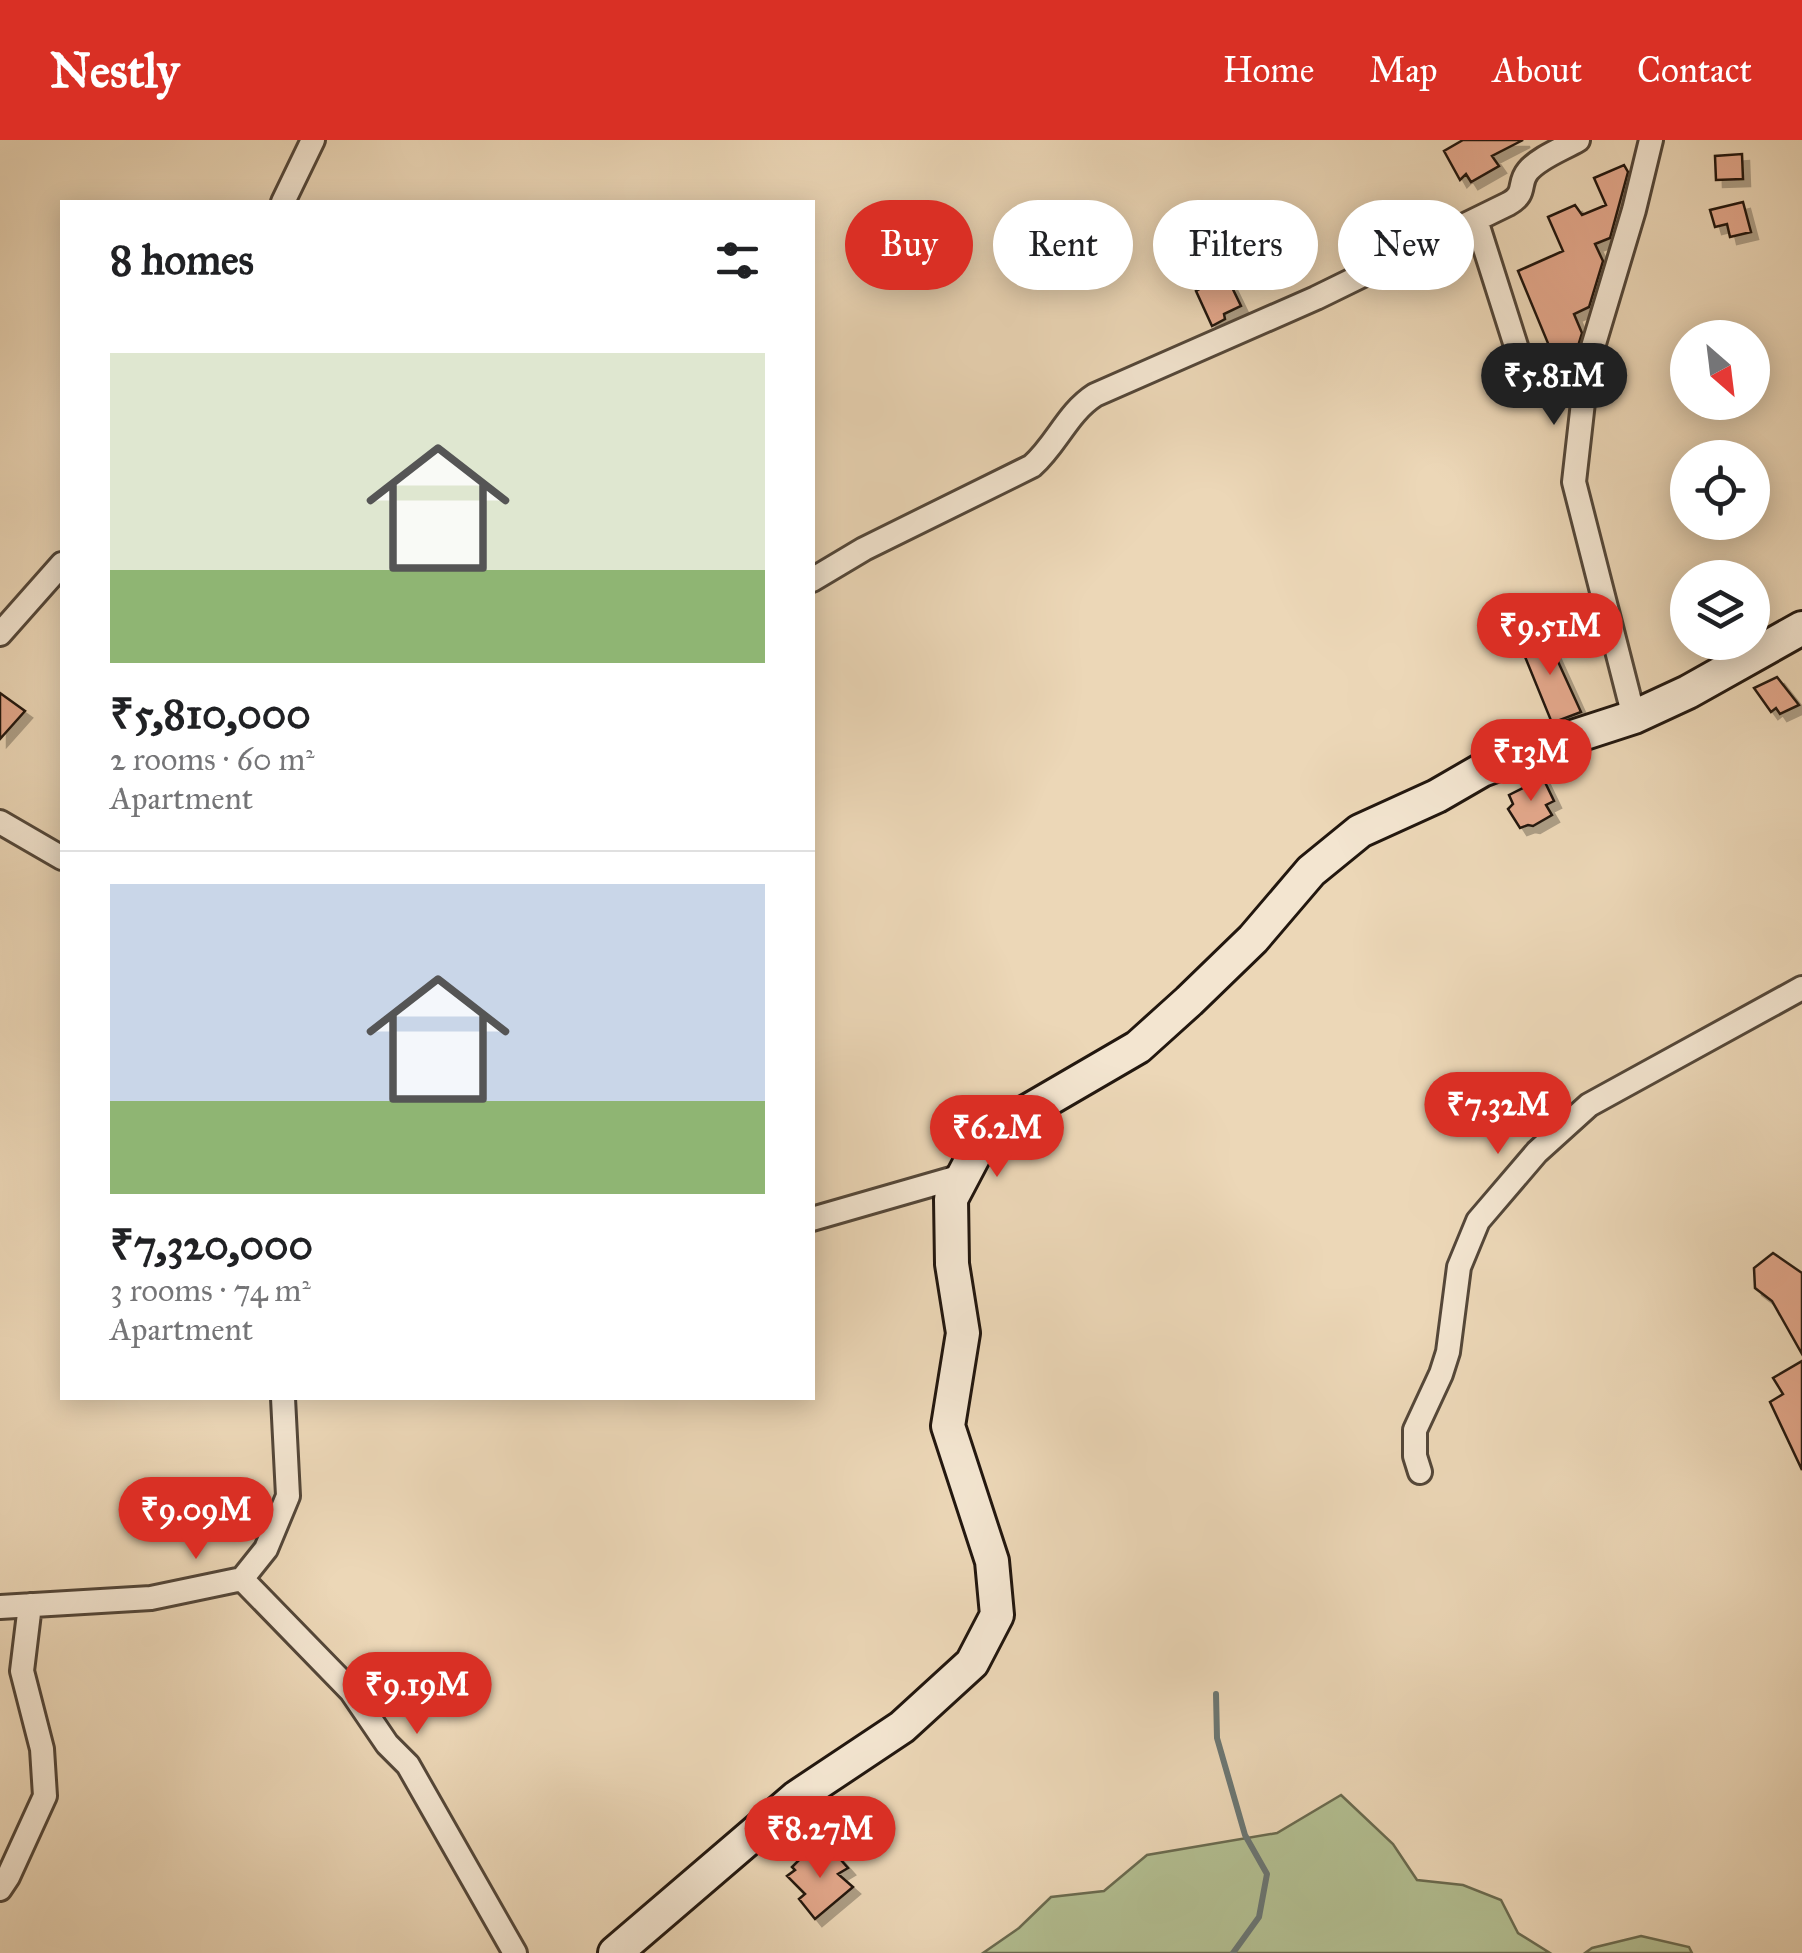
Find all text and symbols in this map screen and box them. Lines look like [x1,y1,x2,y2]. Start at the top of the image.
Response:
text: Nestly [50,41,179,100]
text: Home [1223,49,1314,92]
text: Map [1369,49,1438,92]
text: About [1493,49,1582,92]
text: Contact [1637,49,1752,92]
chip: Buy [845,200,973,290]
chip: Rent [993,200,1133,290]
chip: Filters [1153,200,1318,290]
chip: New [1338,200,1474,290]
icon: filters [710,233,765,288]
text: 8 homes [110,234,254,286]
north arrow [1670,320,1770,420]
map controls [1670,320,1770,660]
pin: ₹5.81M [1473,343,1635,428]
text: ₹5.81M [1503,356,1605,395]
icon: home [348,418,528,598]
button: locate [1670,440,1770,540]
button: layers [1670,560,1770,660]
pin: ₹9.51M [1469,593,1631,678]
text: ₹9.51M [1499,606,1601,645]
text: ₹5,810,000 [110,688,311,740]
pin: ₹13M [1472,719,1590,804]
text: ₹13M [1493,732,1569,771]
text: 2 rooms · 60 m² [110,740,315,779]
text: Apartment [110,779,253,818]
icon: home [348,949,528,1129]
pin: ₹7.32M [1417,1072,1579,1157]
text: ₹7.32M [1446,1085,1550,1124]
pin: ₹6.2M [927,1095,1067,1180]
text: ₹6.2M [952,1108,1042,1147]
text: ₹7,320,000 [110,1219,313,1271]
text: 3 rooms · 74 m² [110,1271,311,1310]
text: Apartment [110,1310,253,1349]
pin: ₹9.09M [115,1477,277,1562]
text: ₹9.09M [141,1490,251,1529]
pin: ₹9.19M [336,1652,498,1737]
text: ₹9.19M [365,1665,469,1704]
pin: ₹8.27M [739,1796,901,1881]
text: ₹8.27M [767,1809,873,1848]

